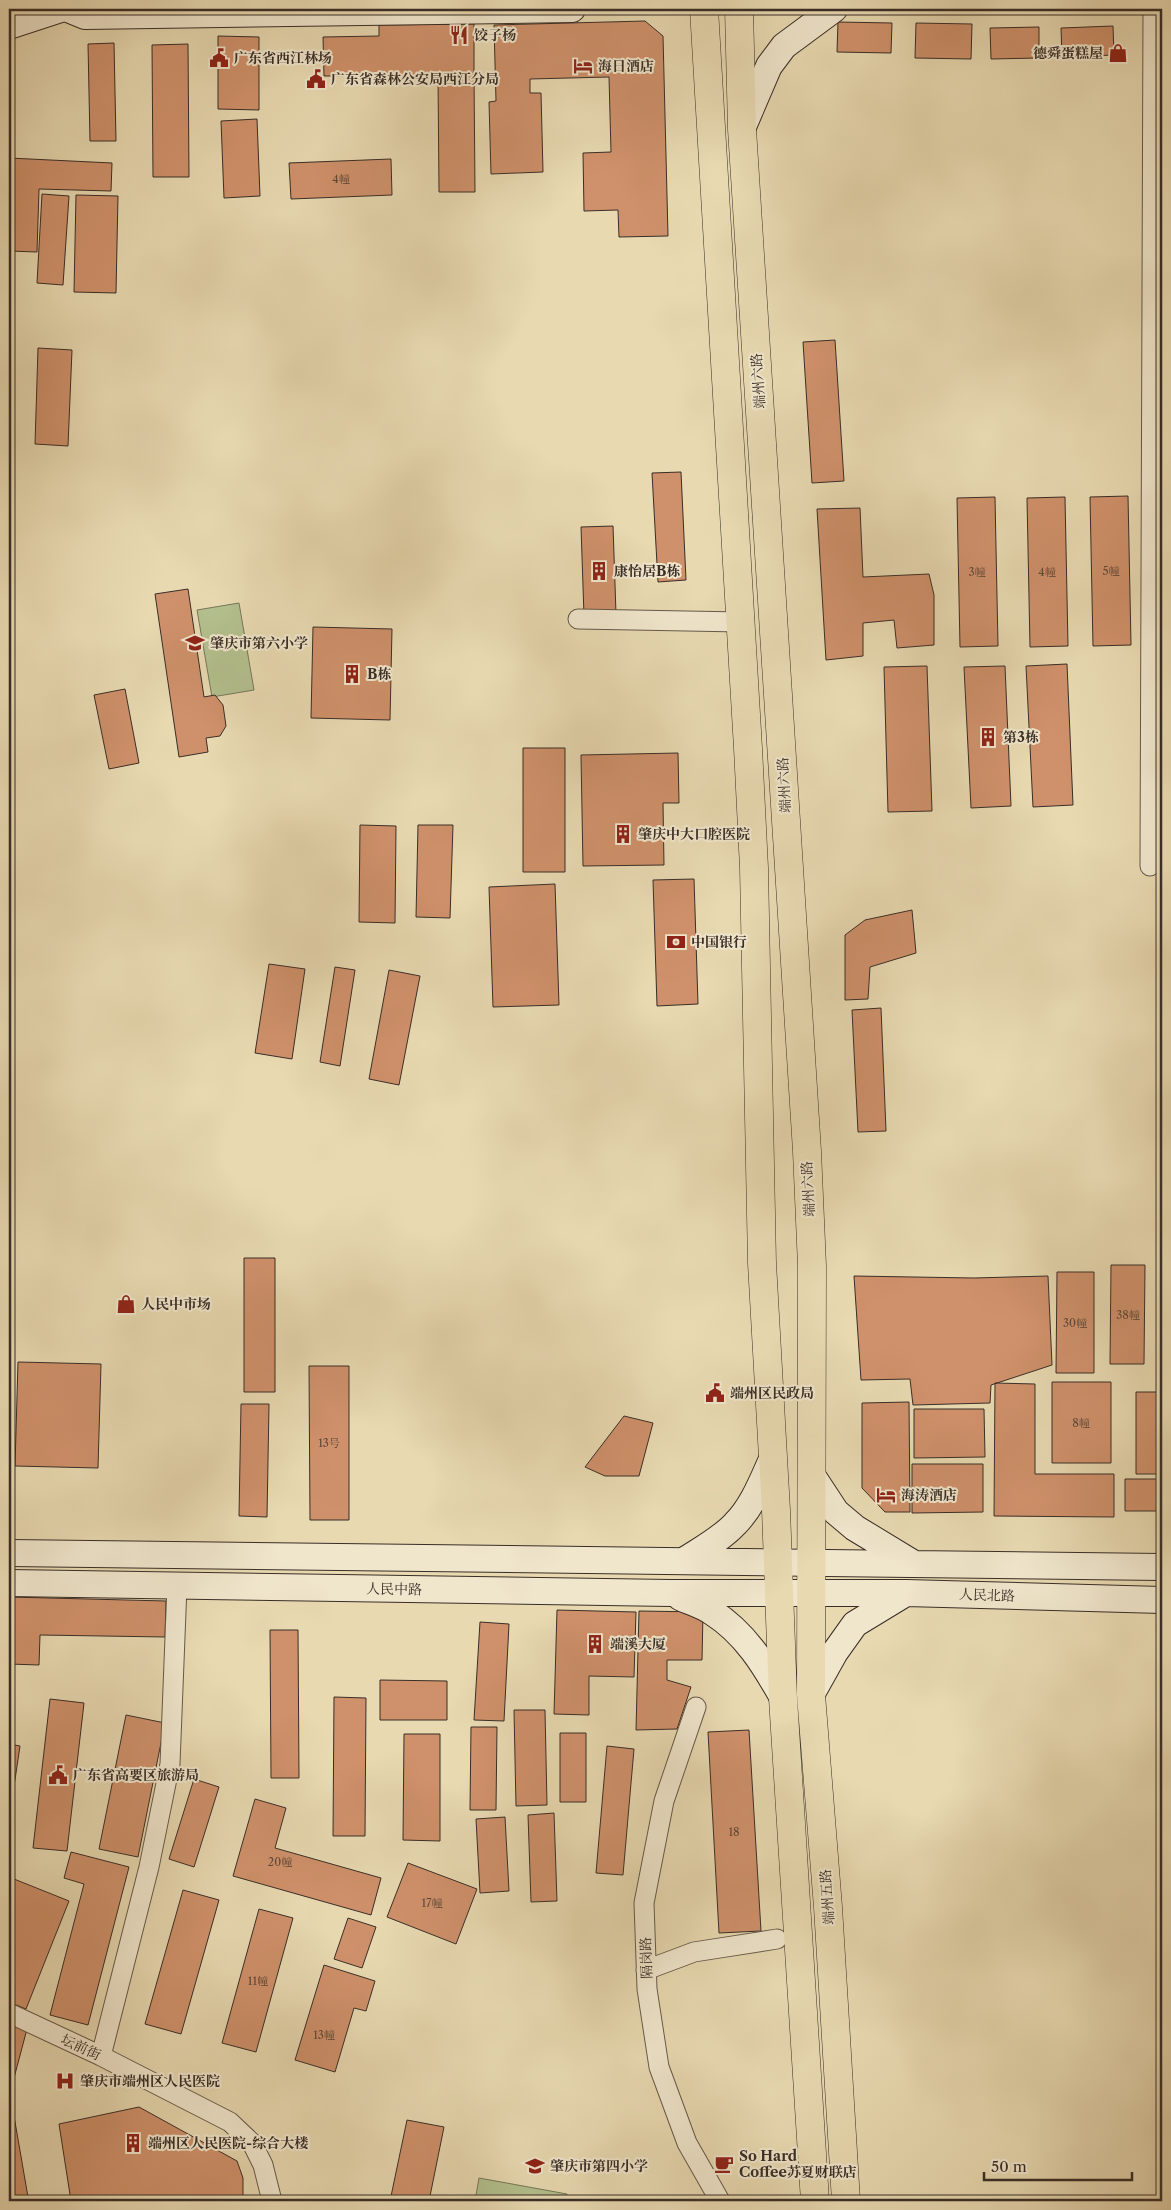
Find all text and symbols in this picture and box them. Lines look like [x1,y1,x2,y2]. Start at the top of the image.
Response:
restaurant icon: 饺子杨 [448,24,470,46]
place label: 饺子杨 [474,26,516,44]
shop icon: 德舜蛋糕屋 [1107,42,1129,64]
place label: 德舜蛋糕屋 [1033,44,1103,62]
public building icon: 广东省西江林场 [208,47,230,69]
place label: 广东省西江林场 [234,49,332,67]
hotel icon: 海日酒店 [572,55,594,77]
place label: 海日酒店 [598,57,654,75]
public building icon: 广东省森林公安局西江分局 [305,68,327,90]
place label: 广东省森林公安局西江分局 [331,70,499,88]
house number: 4幢 [332,172,350,186]
street label: 端州六路 [747,352,769,410]
building icon: 康怡居B栋 [588,560,610,582]
place label: 康怡居B栋 [614,562,680,580]
house number: 5幢 [1103,564,1119,578]
house number: 3幢 [968,565,986,579]
house number: 4幢 [1038,565,1056,579]
school or university icon: 肇庆市第六小学 [184,632,206,654]
place label: 肇庆市第六小学 [210,634,308,652]
building icon: B栋 [341,663,363,685]
place label: B栋 [367,665,391,683]
building icon: 第3栋 [977,726,999,748]
place label: 第3栋 [1003,728,1039,746]
street label: 端州六路 [774,757,794,813]
building icon: 肇庆中大口腔医院 [612,823,634,845]
place label: 肇庆中大口腔医院 [638,825,750,843]
bank icon: 中国银行 [665,931,687,953]
place label: 中国银行 [691,933,747,951]
street label: 端州六路 [798,1161,818,1217]
shop icon: 人民中市场 [115,1293,137,1315]
place label: 人民中市场 [141,1295,211,1313]
house number: 38幢 [1116,1308,1140,1322]
house number: 30幢 [1063,1316,1087,1330]
public building icon: 端州区民政局 [704,1382,726,1404]
place label: 端州区民政局 [730,1384,814,1402]
house number: 8幢 [1072,1416,1090,1430]
house number: 13号 [318,1436,340,1450]
hotel icon: 海涛酒店 [875,1484,897,1506]
place label: 海涛酒店 [901,1486,957,1504]
street label: 人民中路 [366,1580,422,1598]
street label: 人民北路 [959,1585,1015,1605]
building icon: 端溪大厦 [584,1633,606,1655]
place label: 端溪大厦 [610,1635,666,1653]
public building icon: 广东省高要区旅游局 [47,1764,69,1786]
place label: 广东省高要区旅游局 [73,1766,199,1784]
house number: 18 [728,1825,740,1839]
house number: 20幢 [268,1855,292,1869]
street label: 端州五路 [816,1868,838,1926]
house number: 17幢 [421,1896,443,1910]
street label: 隔岗路 [636,1937,656,1979]
house number: 11幢 [248,1974,268,1988]
house number: 13幢 [313,2028,335,2042]
street label: 坛前街 [58,2030,104,2064]
hospital icon: 肇庆市端州区人民医院 [54,2070,76,2092]
place label: 肇庆市端州区人民医院 [80,2072,220,2090]
building icon: 端州区人民医院-综合大楼 [122,2132,144,2154]
place label: 端州区人民医院-综合大楼 [148,2134,308,2152]
place label: So Hard Coffee苏夏财联店 [739,2147,857,2181]
scale bar [984,2150,1131,2182]
cafe icon: So Hard Coffee苏夏财联店 [713,2153,735,2175]
school or university icon: 肇庆市第四小学 [524,2155,546,2177]
place label: 肇庆市第四小学 [550,2157,648,2175]
text: 50 m [991,2157,1027,2176]

